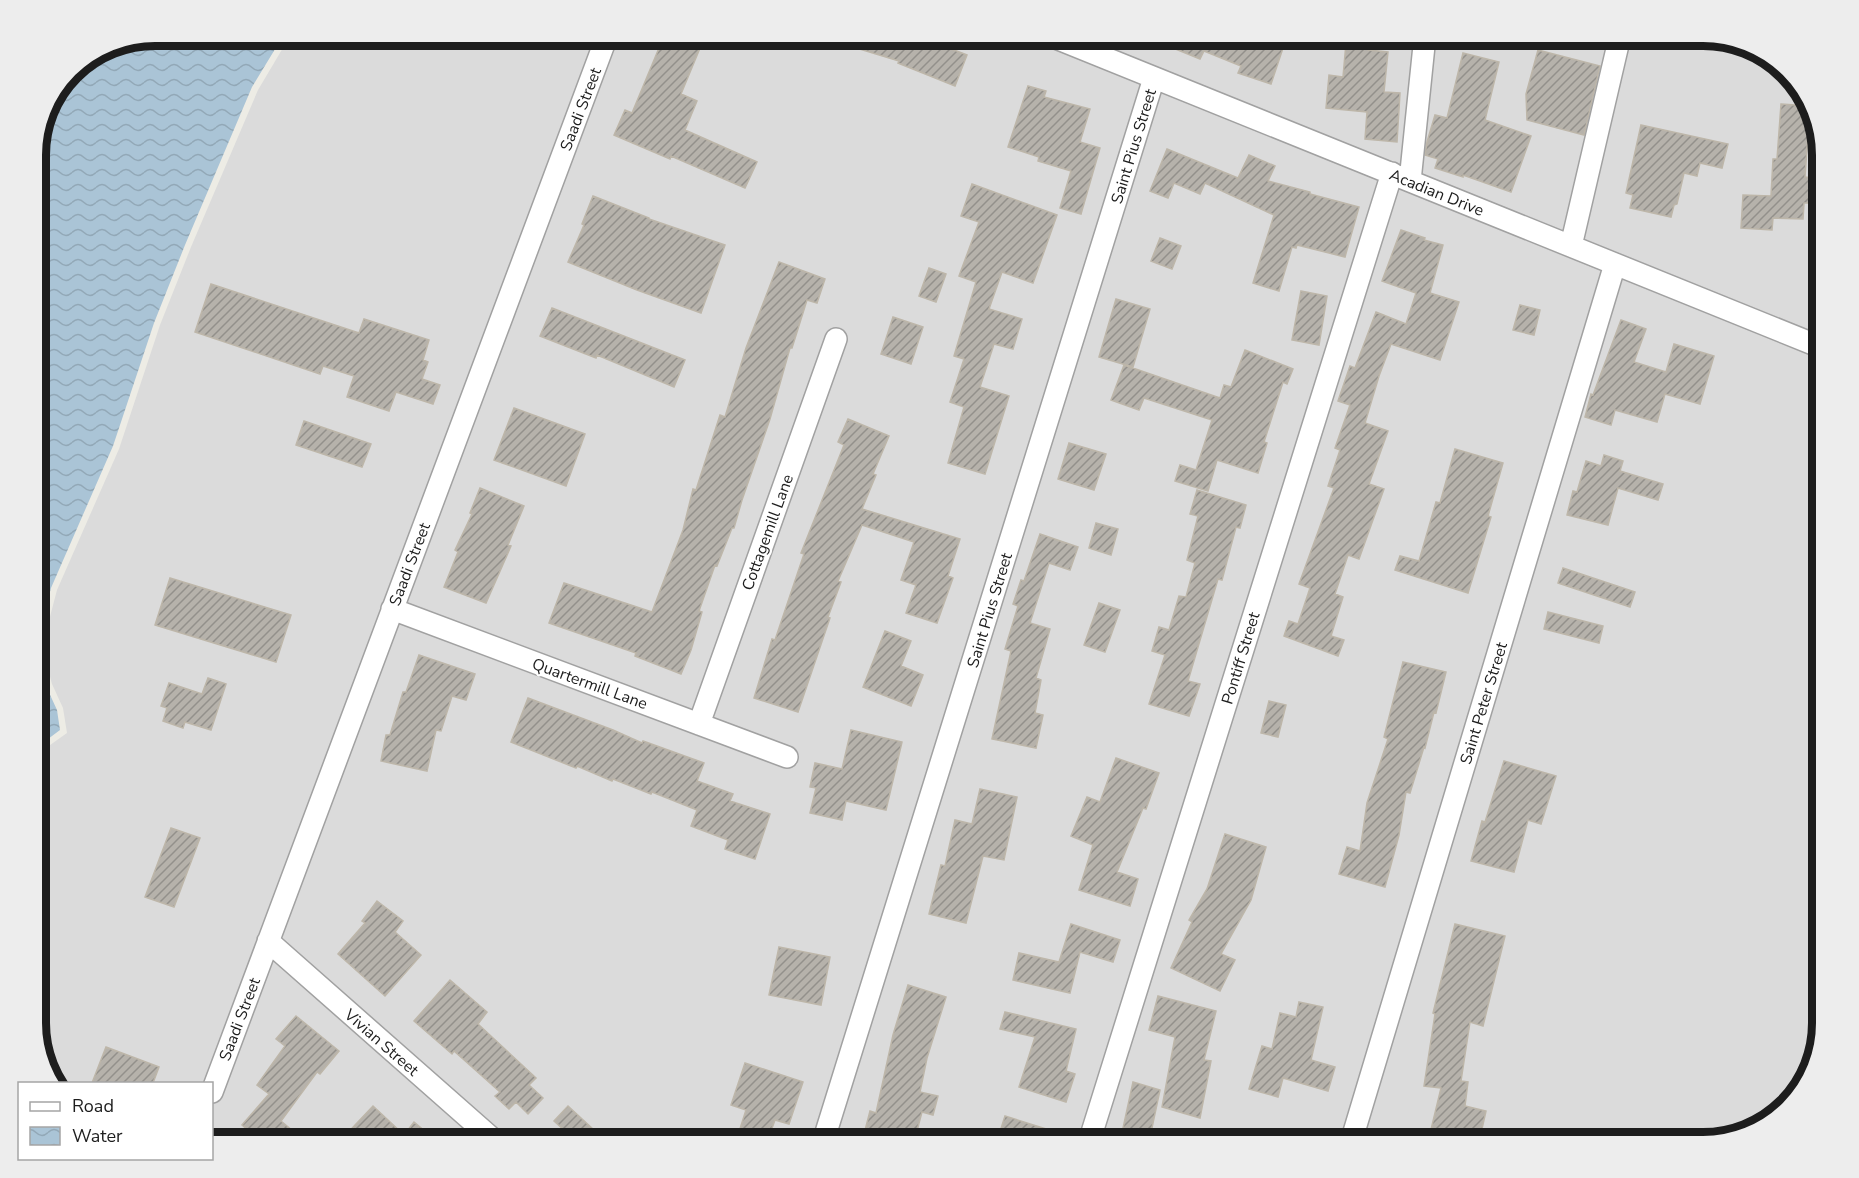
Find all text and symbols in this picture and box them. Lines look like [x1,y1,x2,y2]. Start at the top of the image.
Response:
street label: Saadi Street [555,64,607,154]
street label: Saint Pius Street [1106,86,1162,206]
street label: Acadian Drive [1386,164,1487,222]
street label: Cottagemill Lane [737,471,799,593]
street label: Saadi Street [384,519,436,609]
street label: Saint Pius Street [962,550,1018,670]
street label: Pontiff Street [1217,609,1266,707]
street label: Saint Peter Street [1455,639,1513,767]
street label: Quartermill Lane [529,653,650,715]
street label: Saadi Street [214,974,266,1064]
street label: Vivian Street [339,1004,424,1082]
legend [18,1082,213,1160]
text: Road [72,1094,114,1118]
text: Water [72,1124,123,1148]

